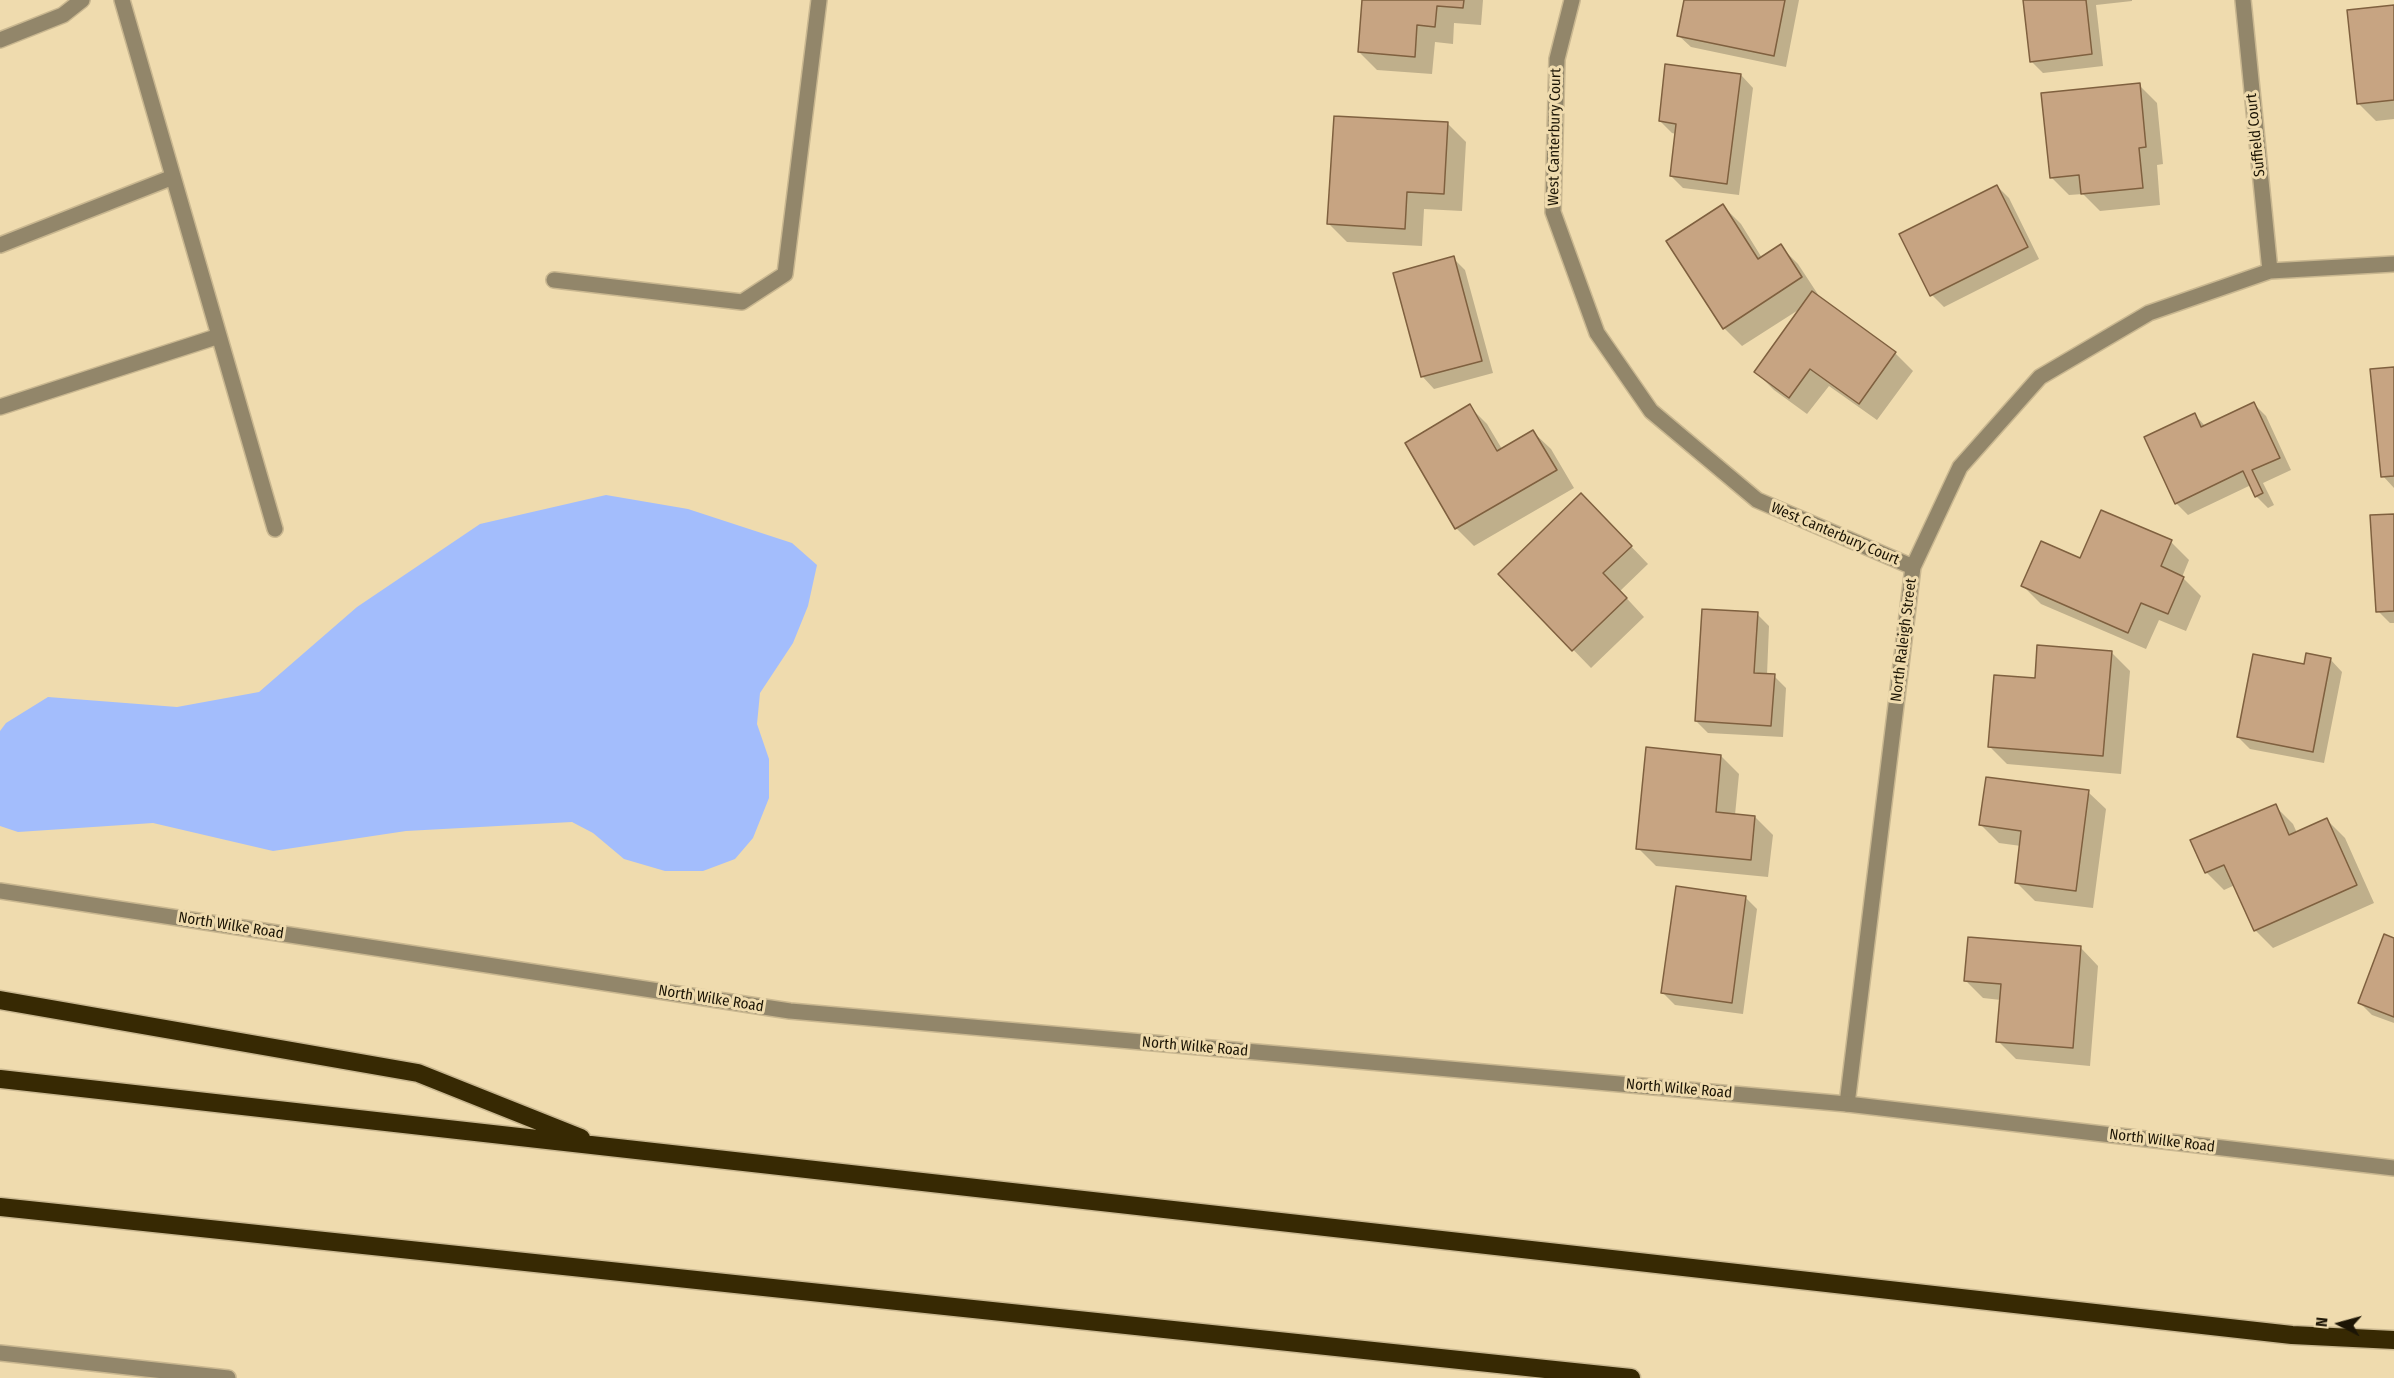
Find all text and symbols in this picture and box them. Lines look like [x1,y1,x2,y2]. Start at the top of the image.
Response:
street label: West Canterbury Court [1545,68,1565,206]
street label: Suffield Court [2243,92,2269,178]
street label: West Canterbury Court [1768,499,1902,569]
street label: North Raleigh Street [1887,577,1921,703]
street label: North Wilke Road [177,909,285,943]
street label: North Wilke Road [657,982,765,1016]
street label: North Wilke Road [1141,1033,1249,1061]
street label: North Wilke Road [1625,1075,1733,1103]
street label: North Wilke Road [2108,1126,2216,1156]
north arrow [2310,1294,2370,1354]
text: N [2312,1316,2332,1328]

